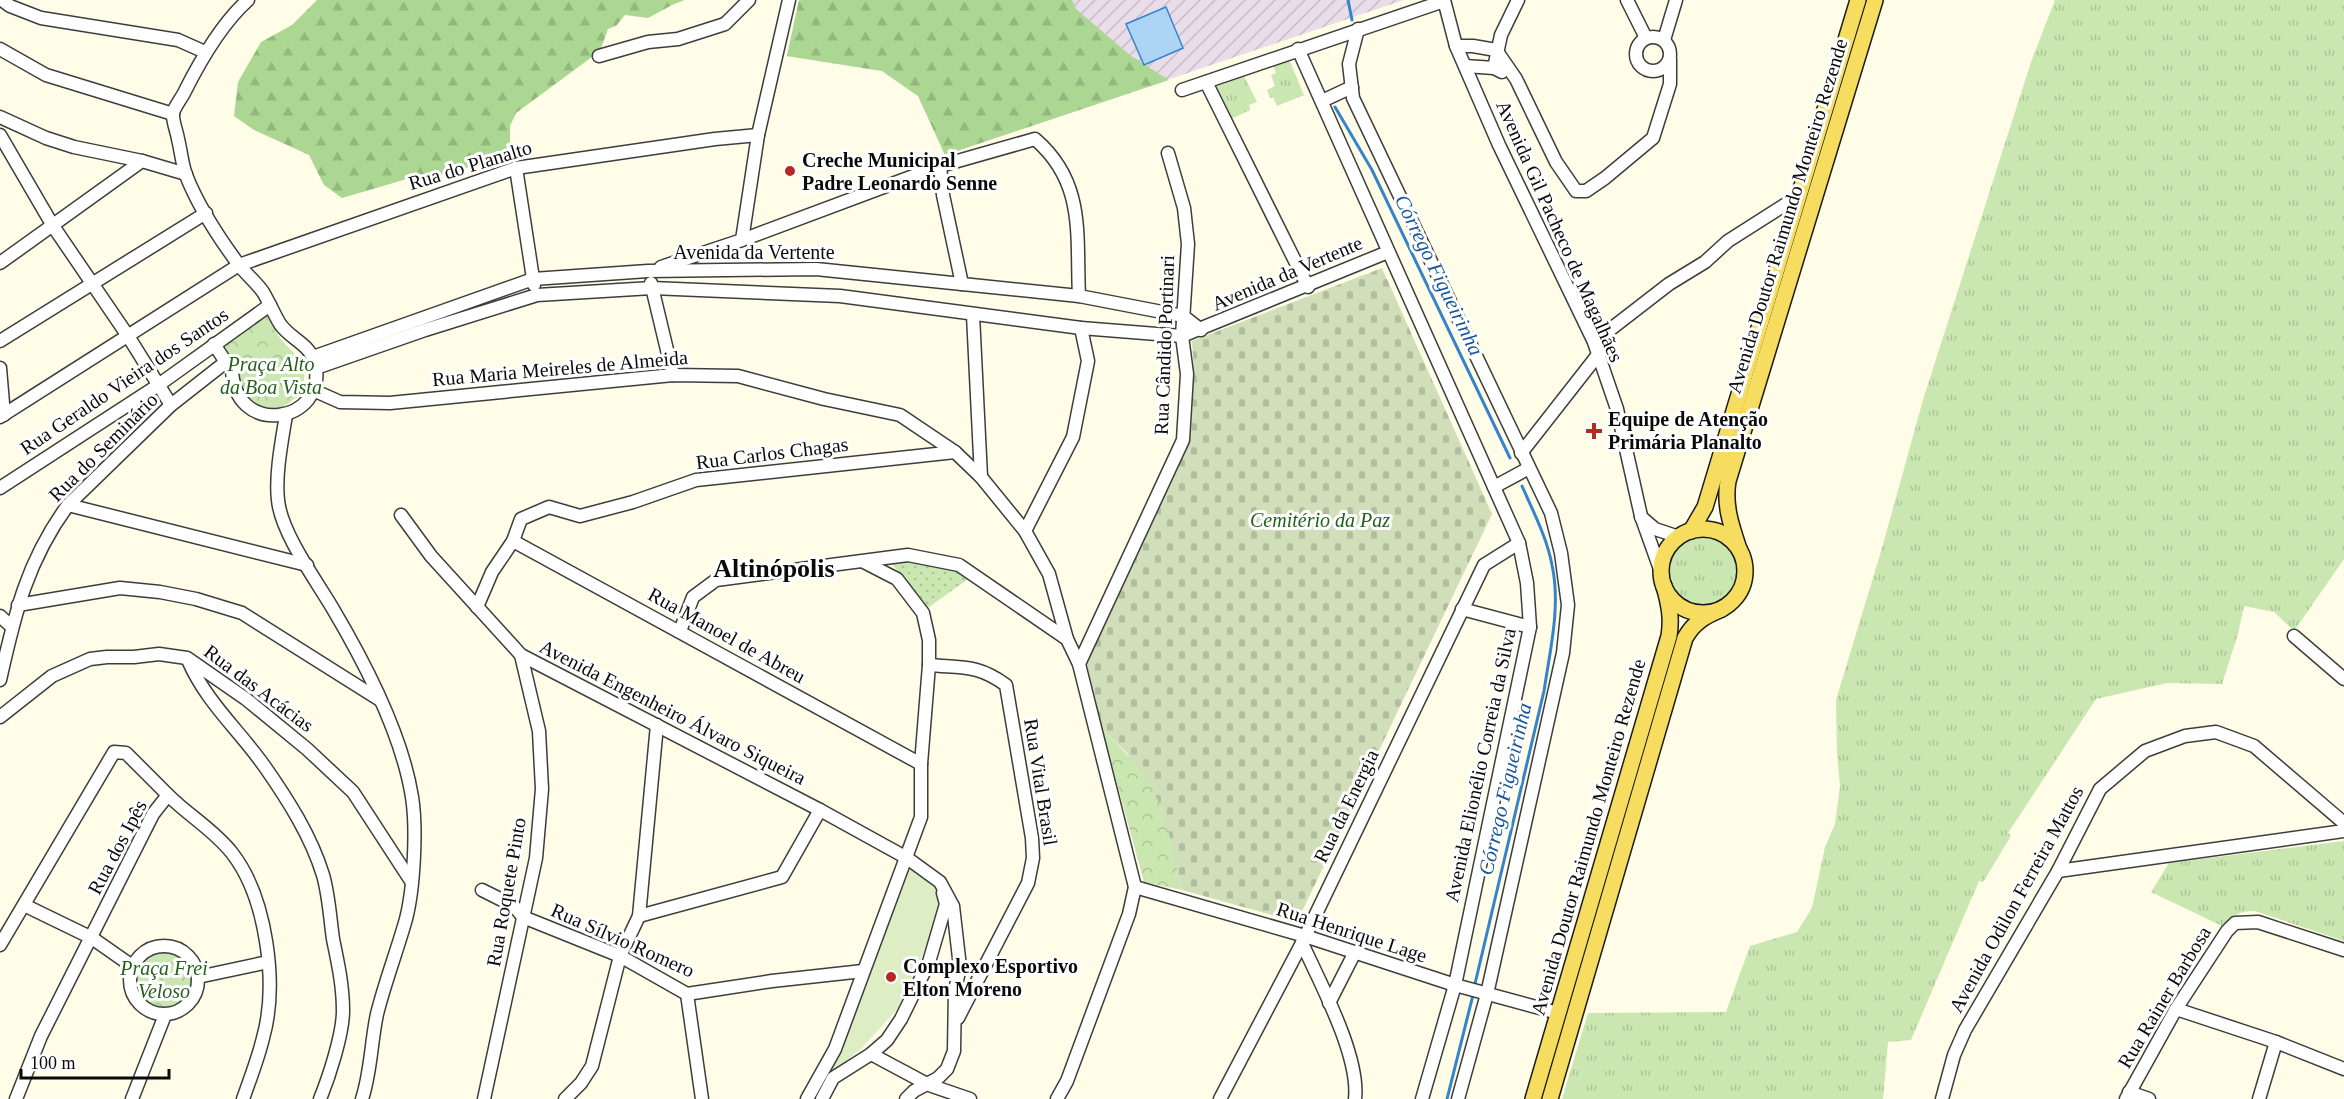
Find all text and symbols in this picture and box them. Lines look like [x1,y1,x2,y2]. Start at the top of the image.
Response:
street label: Avenida Doutor Raimundo Monteiro Rezende [1722,36,1852,396]
street label: Avenida Gil Pacheco de Magalhães [1491,97,1628,366]
street label: Rua do Planalto [406,136,534,194]
place label: Creche Municipal Padre Leonardo Senne [802,149,997,194]
marker: Creche Municipal Padre Leonardo Senne [783,164,797,178]
water label: Córrego Figueirinha [1390,191,1488,359]
street label: Avenida da Vertente [1208,231,1366,315]
street label: Avenida da Vertente [673,241,835,263]
street label: Rua Cândido Portinari [1150,254,1178,435]
street label: Rua Geraldo Vieira dos Santos [16,303,232,459]
street label: Rua Maria Meireles de Almeida [431,346,689,390]
park label: Praça Alto da Boa Vista [220,353,322,398]
street label: Rua do Seminário [44,388,162,506]
place label: Equipe de Atenção Primária Planalto [1608,408,1768,453]
marker: Equipe de Atenção Primária Planalto [1585,422,1603,440]
street label: Rua Carlos Chagas [695,433,850,474]
park label: Cemitério da Paz [1250,509,1390,531]
district label: Altinópolis [713,554,835,583]
street label: Rua Manoel de Abreu [645,583,809,687]
street label: Avenida Elionélio Correia da Silva [1440,626,1520,904]
street label: Avenida Engenheiro Álvaro Siqueira [536,635,810,790]
street label: Rua das Acácias [200,640,318,736]
street label: Avenida Doutor Raimundo Monteiro Rezende [1526,656,1650,1018]
water label: Córrego Figueirinha [1474,701,1536,877]
street label: Rua Vital Brasil [1020,717,1062,848]
street label: Rua da Energia [1309,746,1384,867]
street label: Avenida Odilon Ferreira Mattos [1944,782,2088,1016]
street label: Rua dos Ipês [83,796,152,898]
street label: Rua Roquete Pinto [482,816,531,968]
street label: Rua Henrique Lage [1274,897,1430,968]
street label: Rua Sílvio Romero [548,899,698,981]
street label: Rua Rainer Barbosa [2113,922,2215,1072]
place label: Complexo Esportivo Elton Moreno [903,955,1078,1000]
park label: Praça Frei Veloso [119,957,208,1002]
marker: Complexo Esportivo Elton Moreno [884,970,898,984]
scale bar [21,1042,170,1080]
text: 100 m [30,1053,76,1073]

